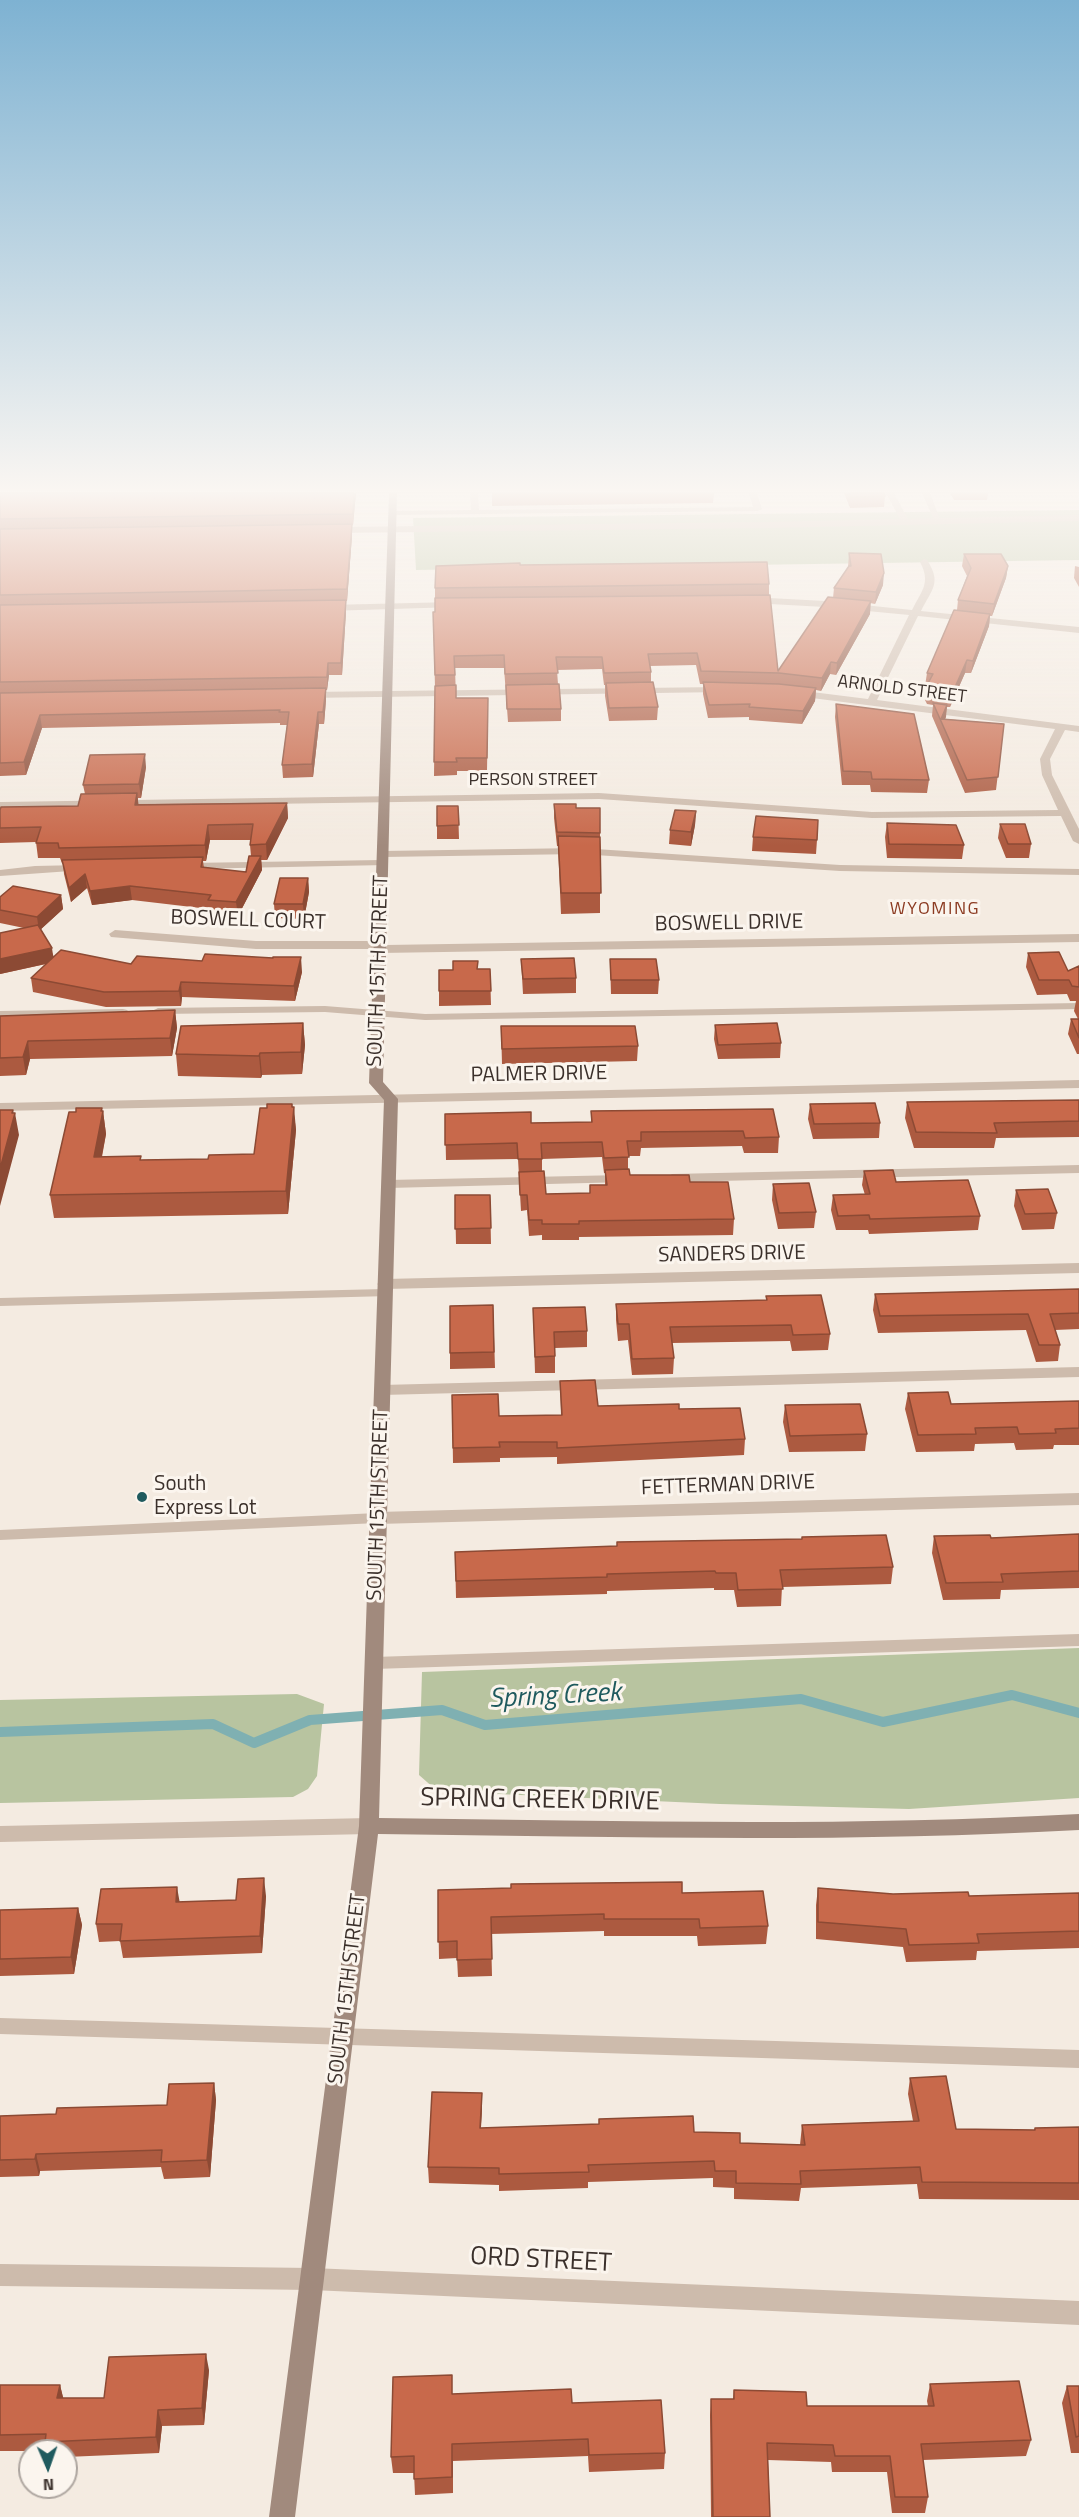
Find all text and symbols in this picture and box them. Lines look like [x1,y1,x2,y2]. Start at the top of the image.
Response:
street label: ARNOLD STREET [836,671,968,709]
street label: PERSON STREET [468,770,598,792]
street label: SOUTH 15TH STREET [363,875,395,1067]
district label: WYOMING [890,899,980,921]
street label: BOSWELL COURT [170,906,326,936]
street label: BOSWELL DRIVE [654,910,804,938]
street label: PALMER DRIVE [470,1061,608,1089]
street label: SANDERS DRIVE [658,1241,806,1269]
street label: SOUTH 15TH STREET [363,1409,395,1601]
street label: FETTERMAN DRIVE [641,1470,815,1502]
place label: South Express Lot [154,1472,256,1522]
marker: South Express Lot [135,1490,149,1504]
water label: Spring Creek [488,1677,622,1717]
street label: SPRING CREEK DRIVE [420,1783,660,1819]
street label: SOUTH 15TH STREET [324,1892,372,2086]
street label: ORD STREET [469,2242,613,2280]
north arrow [18,2439,78,2499]
text: N [43,2473,55,2497]

